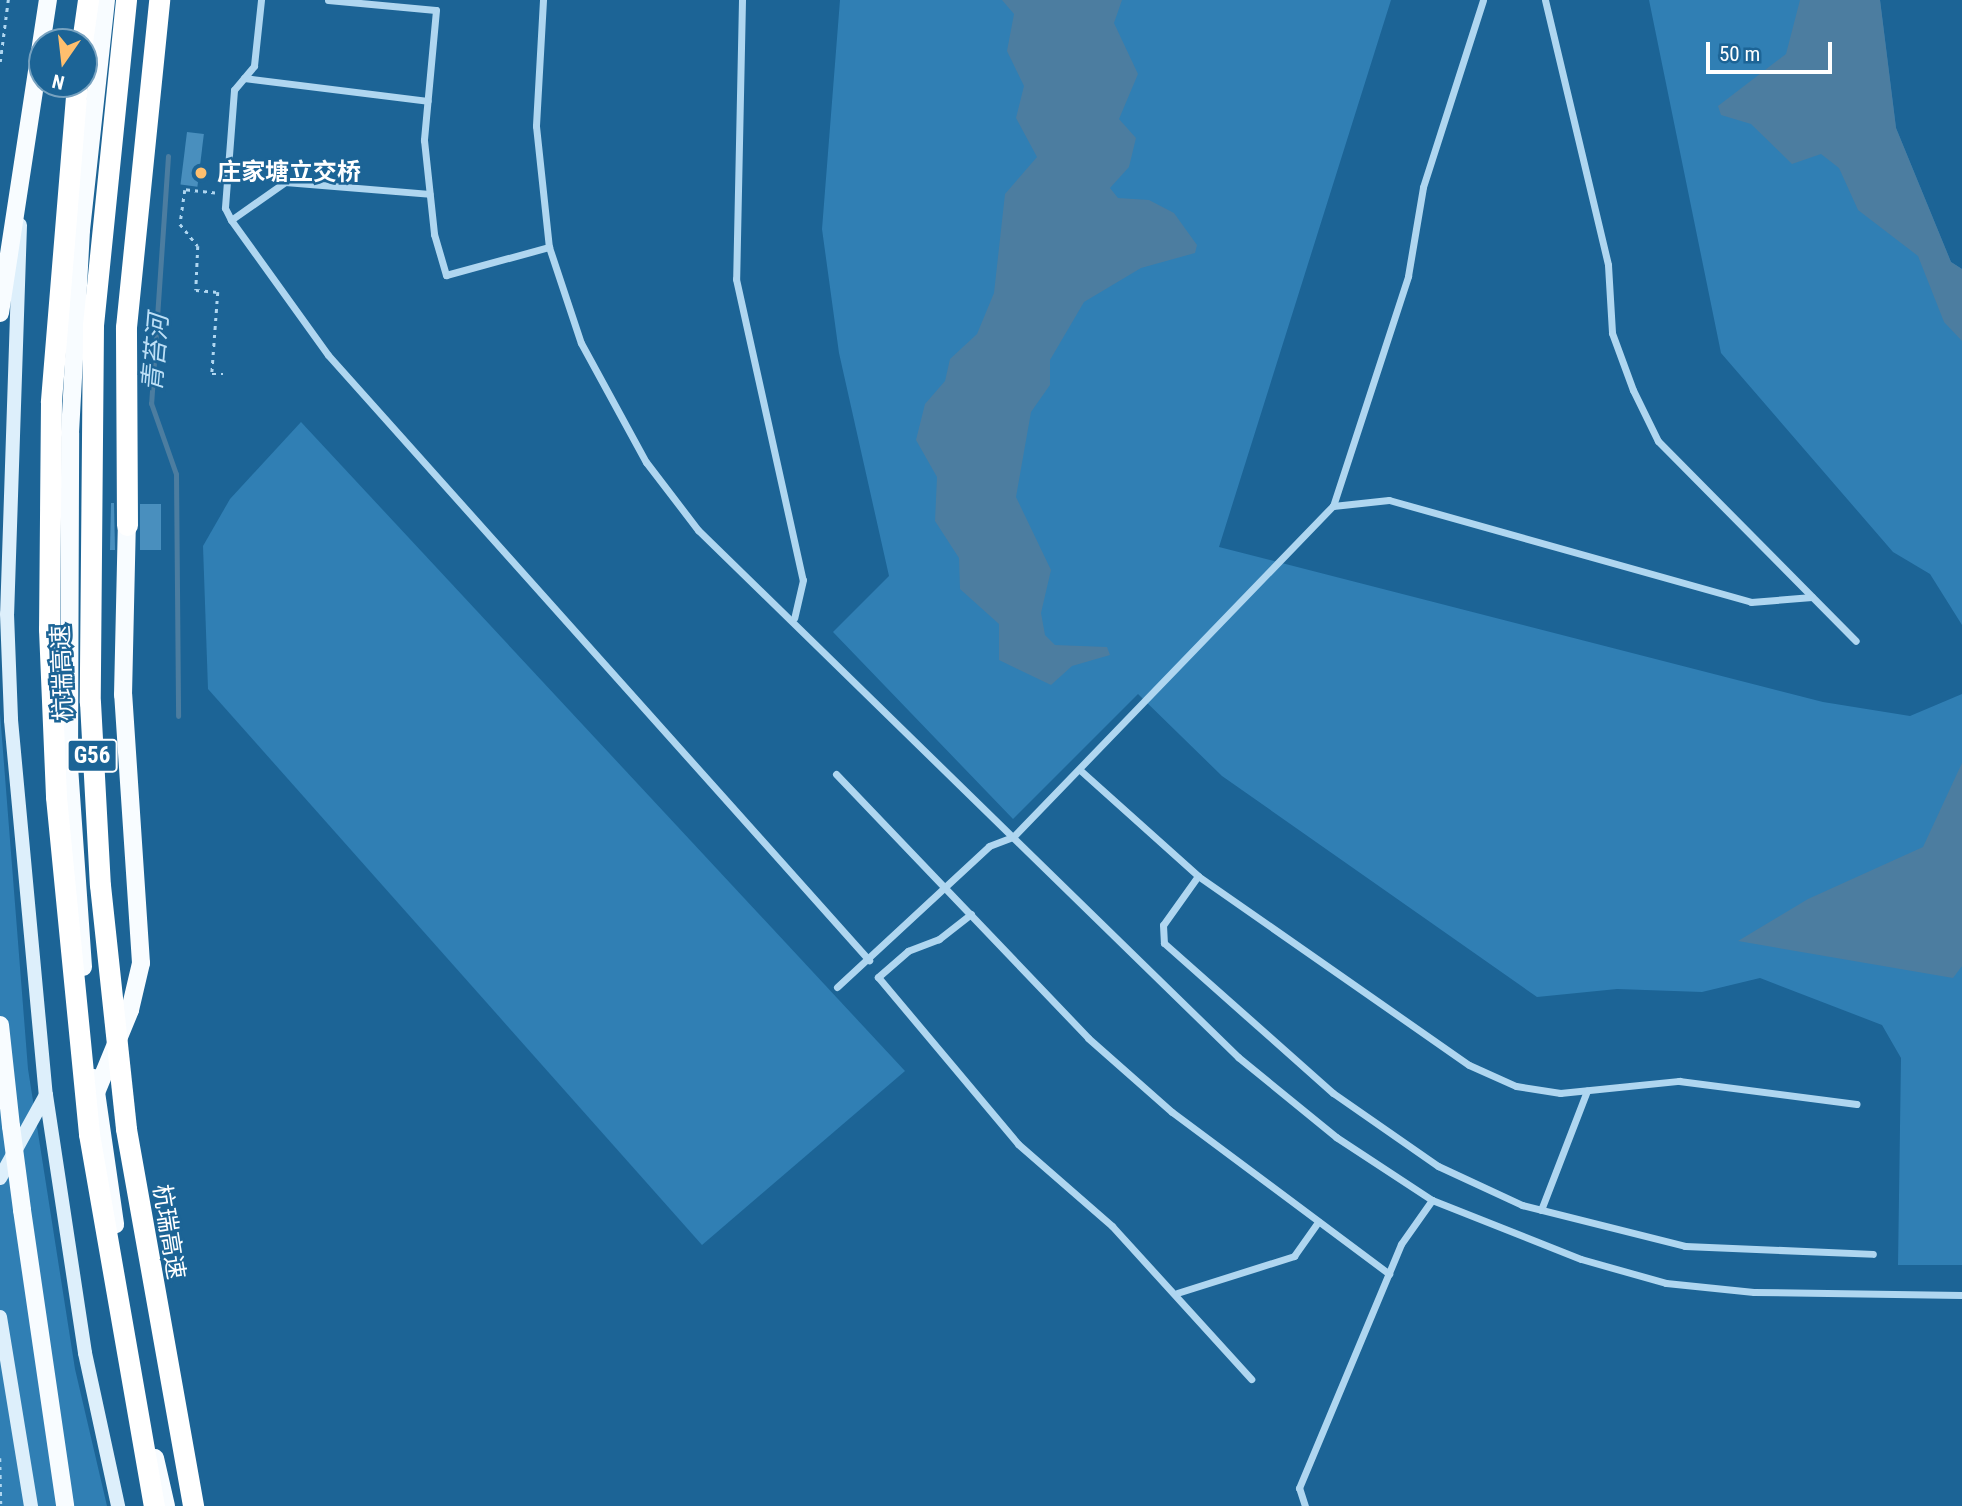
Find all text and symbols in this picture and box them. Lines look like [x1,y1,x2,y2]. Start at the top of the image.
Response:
north arrow [28,28,98,98]
scale bar [1710,28,1836,72]
text: 50 m [1719,42,1760,66]
text: N [50,69,67,94]
place label: 庄家塘立交桥 [217,159,361,187]
marker: 庄家塘立交桥 [191,163,211,183]
water label: 青苔河 [137,313,175,393]
street label: 杭瑞高速 [47,625,79,721]
road number: G56 [66,736,118,776]
street label: 杭瑞高速 [146,1182,190,1282]

